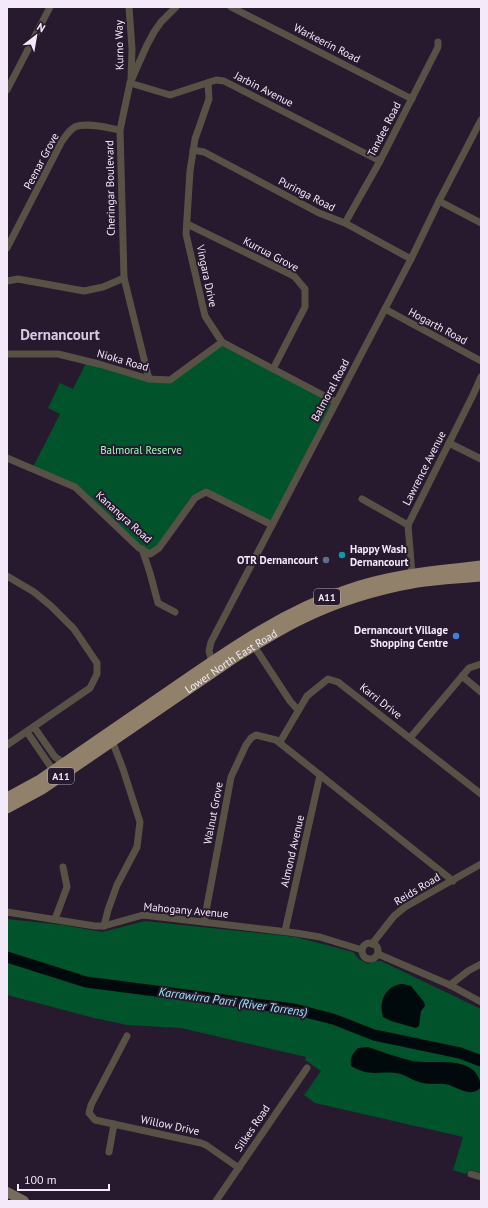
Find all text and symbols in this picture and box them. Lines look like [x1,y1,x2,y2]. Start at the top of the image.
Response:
north arrow [16,16,56,56]
street label: Kurno Way [112,19,126,70]
text: N [34,20,48,35]
street label: Warkeerin Road [291,20,363,66]
street label: Jarbin Avenue [231,68,296,110]
street label: Tandee Road [364,99,404,159]
street label: Peenar Grove [20,130,62,192]
street label: Cheringar Boulevard [102,140,118,236]
street label: Puringa Road [276,174,338,214]
street label: Kurrua Grove [241,233,302,275]
street label: Vingara Drive [193,243,221,309]
street label: Hogarth Road [406,305,470,347]
district label: Dernancourt [20,325,101,344]
street label: Nioka Road [95,346,151,374]
street label: Balmoral Road [308,356,352,424]
street label: Lawrence Avenue [399,428,449,508]
park label: Balmoral Reserve [100,443,182,457]
street label: Kanangra Road [93,488,155,546]
place label: Happy Wash Dernancourt [350,542,409,569]
marker: Happy Wash Dernancourt [337,550,347,560]
place label: OTR Dernancourt [237,553,318,567]
marker: OTR Dernancourt [321,555,331,565]
road number: A11 [314,589,340,605]
place label: Dernancourt Village Shopping Centre [354,623,448,650]
street label: Lower North East Road [182,626,280,696]
marker: Dernancourt Village Shopping Centre [451,631,461,641]
street label: Karri Drive [357,680,405,722]
road number: A11 [48,768,74,784]
street label: Walnut Grove [200,780,226,845]
street label: Almond Avenue [277,813,307,888]
street label: Reids Road [391,870,443,908]
street label: Mahogany Avenue [143,899,229,921]
water label: Karrawirra Parri (River Torrens) [158,984,308,1019]
street label: Silkes Road [231,1102,273,1154]
street label: Willow Drive [139,1112,201,1138]
scale bar [18,1166,109,1192]
text: 100 m [24,1172,57,1187]

